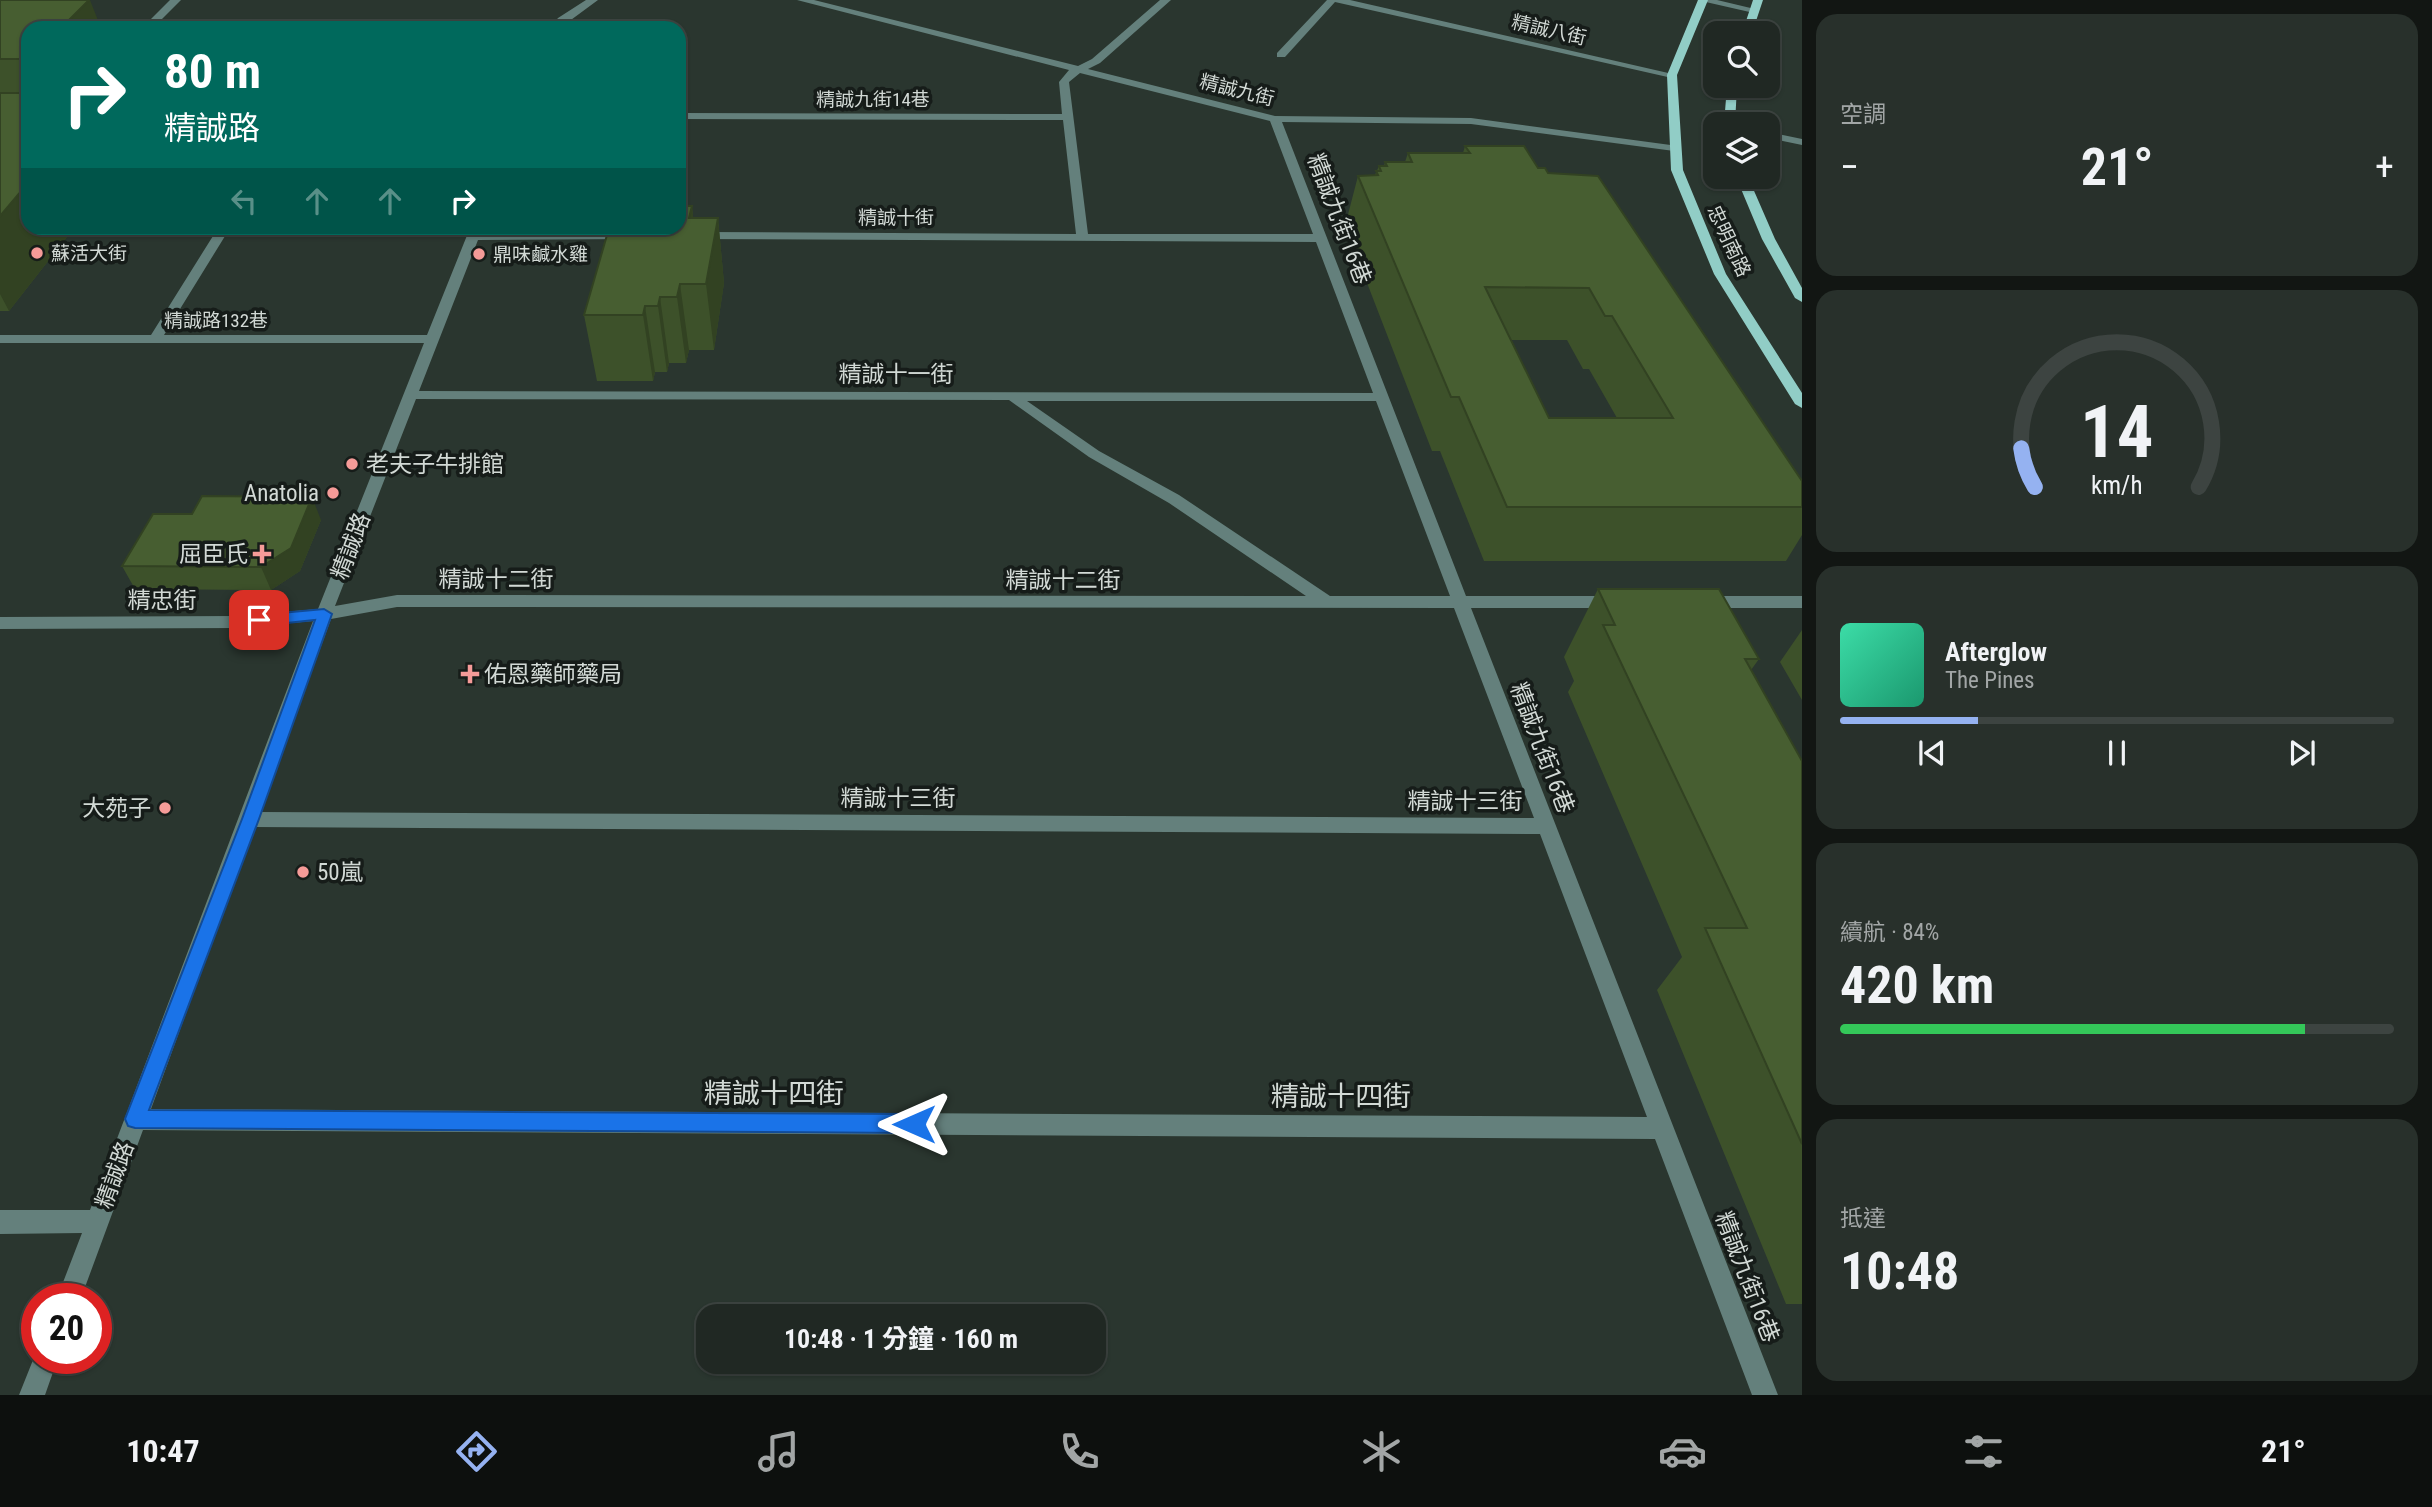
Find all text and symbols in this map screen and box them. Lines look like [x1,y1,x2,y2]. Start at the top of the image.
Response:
street label: 精誠八街 [1509,10,1589,50]
map controls [1703,21,1780,189]
button: search [1703,21,1780,98]
text: 80 m [164,43,261,100]
icon: right [49,49,140,140]
street label: 精誠九街 [1197,70,1277,110]
street label: 精誠九街14巷 [816,88,930,111]
text: 空調 [1840,101,1886,128]
text: 精誠路 [164,109,260,147]
button: layers [1703,112,1780,189]
text: 21° [2081,137,2153,198]
text: − [1840,145,1859,189]
text: + [2375,145,2394,189]
street label: 精誠九街16巷 [1302,150,1376,288]
icon: left [225,182,263,220]
icon: ahead [298,182,336,220]
icon: ahead [371,182,409,220]
icon: right [444,182,482,220]
street label: 忠明南路 [1703,202,1755,280]
street label: 精誠十街 [858,206,934,229]
place label: 蘇活大街 [51,242,127,265]
place label: 鼎味鹹水雞 [493,243,588,266]
marker: 蘇活大街 [29,245,45,261]
marker: 鼎味鹹水雞 [471,246,487,262]
street label: 精誠路132巷 [164,309,268,332]
street label: 精誠十一街 [839,361,954,388]
text: 14 [2080,390,2154,476]
place label: 老夫子牛排館 [366,451,504,478]
marker: 老夫子牛排館 [344,456,360,472]
text: km/h [2091,471,2143,500]
place label: Anatolia [244,480,319,507]
marker: Anatolia [325,485,341,501]
street label: 精誠路 [326,509,376,583]
place label: 屈臣氏 [179,541,248,568]
marker: 屈臣氏 [254,546,270,562]
street label: 精誠十二街 [439,566,554,593]
street label: 精誠十二街 [1006,567,1121,594]
street label: 精忠街 [128,587,197,614]
pin [229,590,289,650]
icon: arrive [240,601,278,639]
text: Afterglow [1945,637,2047,667]
place label: 佑恩藥師藥局 [484,661,622,688]
marker: 佑恩藥師藥局 [462,666,478,682]
text: The Pines [1945,667,2035,694]
street label: 精誠九街16巷 [1505,679,1579,817]
icon: previous [1913,734,1951,772]
icon: pause [2098,734,2136,772]
icon: next [2283,734,2321,772]
street label: 精誠十三街 [841,785,956,812]
street label: 精誠十三街 [1408,788,1523,815]
place label: 大苑子 [82,795,151,822]
marker: 大苑子 [157,800,173,816]
place label: 50嵐 [317,859,363,886]
marker: 50嵐 [295,864,311,880]
text: 續航 · 84% [1840,919,1939,946]
text: 420 km [1840,955,1994,1016]
street label: 精誠十四街 [704,1077,844,1110]
street label: 精誠十四街 [1271,1080,1411,1113]
position arrow [877,1087,951,1161]
street label: 精誠路 [91,1138,139,1212]
text: 抵達 [1840,1205,1886,1232]
street label: 精誠九街16巷 [1710,1208,1784,1346]
text: 10:48 [1840,1241,1959,1302]
speed limit sign: 20 [21,1283,112,1374]
text: 10:48 · 1 分鐘 · 160 m [784,1324,1018,1354]
icon: directions [452,1427,501,1476]
icon: music [754,1427,803,1476]
icon: phone [1055,1427,1104,1476]
icon: climate [1357,1427,1406,1476]
icon: car [1658,1427,1707,1476]
icon: filters [1959,1427,2008,1476]
text: 10:47 [126,1432,200,1470]
text: 21° [2261,1432,2306,1470]

